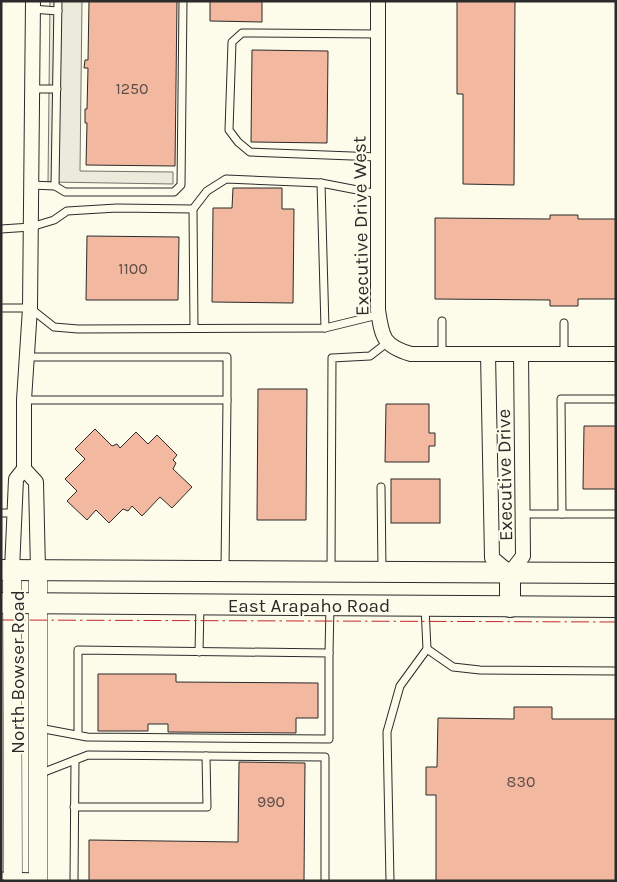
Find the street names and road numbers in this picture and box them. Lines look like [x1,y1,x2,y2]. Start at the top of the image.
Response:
street label: Executive Drive West [348,136,374,316]
street label: Executive Drive [493,409,517,541]
street label: North Bowser Road [7,590,29,754]
street label: East Arapaho Road [228,595,390,617]

